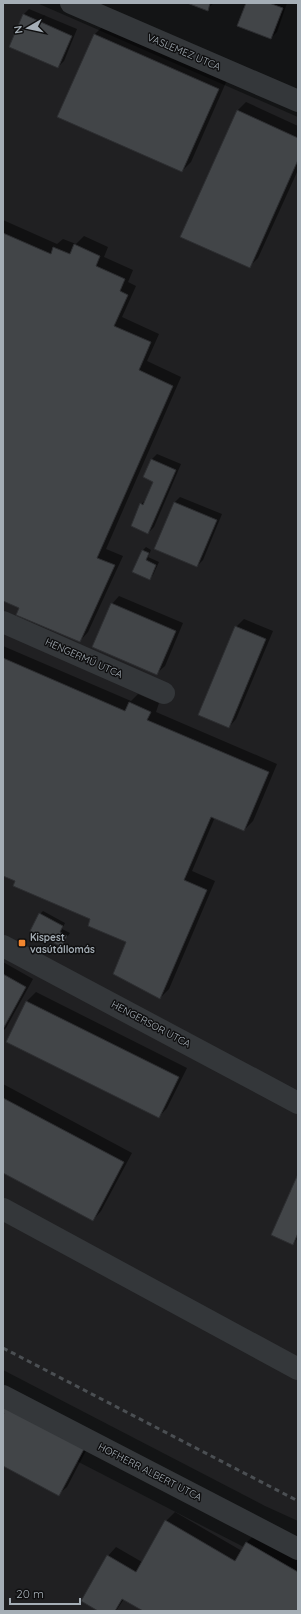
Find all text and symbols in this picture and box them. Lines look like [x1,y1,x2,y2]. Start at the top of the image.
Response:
north arrow [8,8,48,48]
text: N [11,24,26,35]
street label: VASLEMEZ UTCA [145,31,223,74]
street label: HENGERMŰ UTCA [43,635,125,681]
place label: Kispest vasútállomás [30,931,95,956]
marker: Kispest vasútállomás [17,938,27,948]
street label: HENGERSOR UTCA [109,998,193,1051]
street label: HOFHERR ALBERT UTCA [96,1440,205,1504]
scale bar [10,1580,80,1606]
text: 20 m [16,1586,44,1601]

